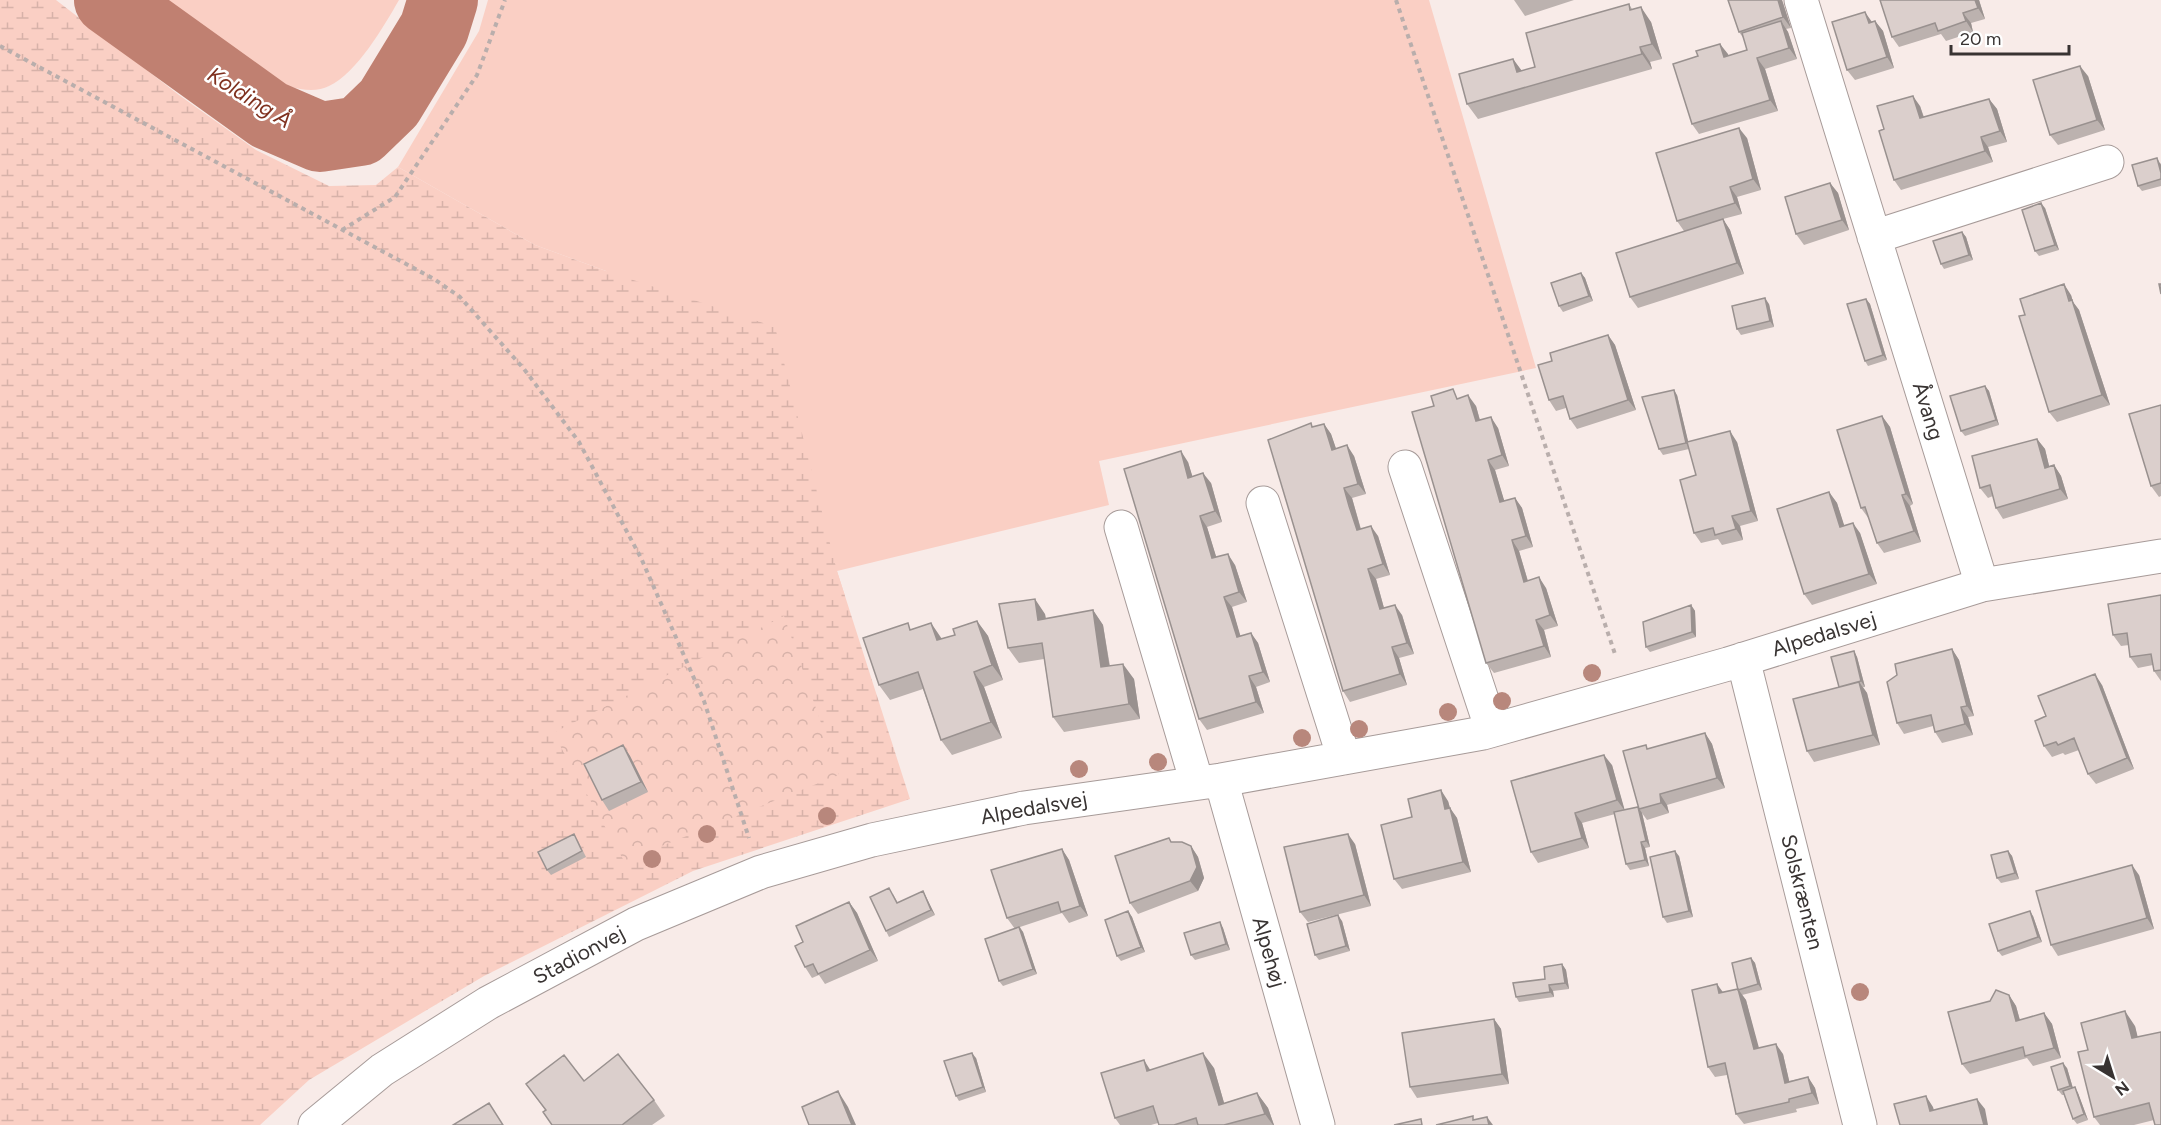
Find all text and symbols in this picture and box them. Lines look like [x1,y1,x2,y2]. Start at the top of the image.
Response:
scale bar [1951,18,2070,56]
text: 20 m [1960,28,2001,50]
water label: Kolding Å [202,61,297,134]
street label: Åvang [1908,379,1949,443]
street label: Alpedalsvej [1769,606,1879,661]
street label: Alpedalsvej [979,786,1089,829]
street label: Solskrænten [1776,832,1829,952]
street label: Alpehøj [1248,914,1291,990]
street label: Stadionvej [529,920,629,989]
north arrow [2083,1047,2143,1107]
text: N [2111,1077,2133,1100]

